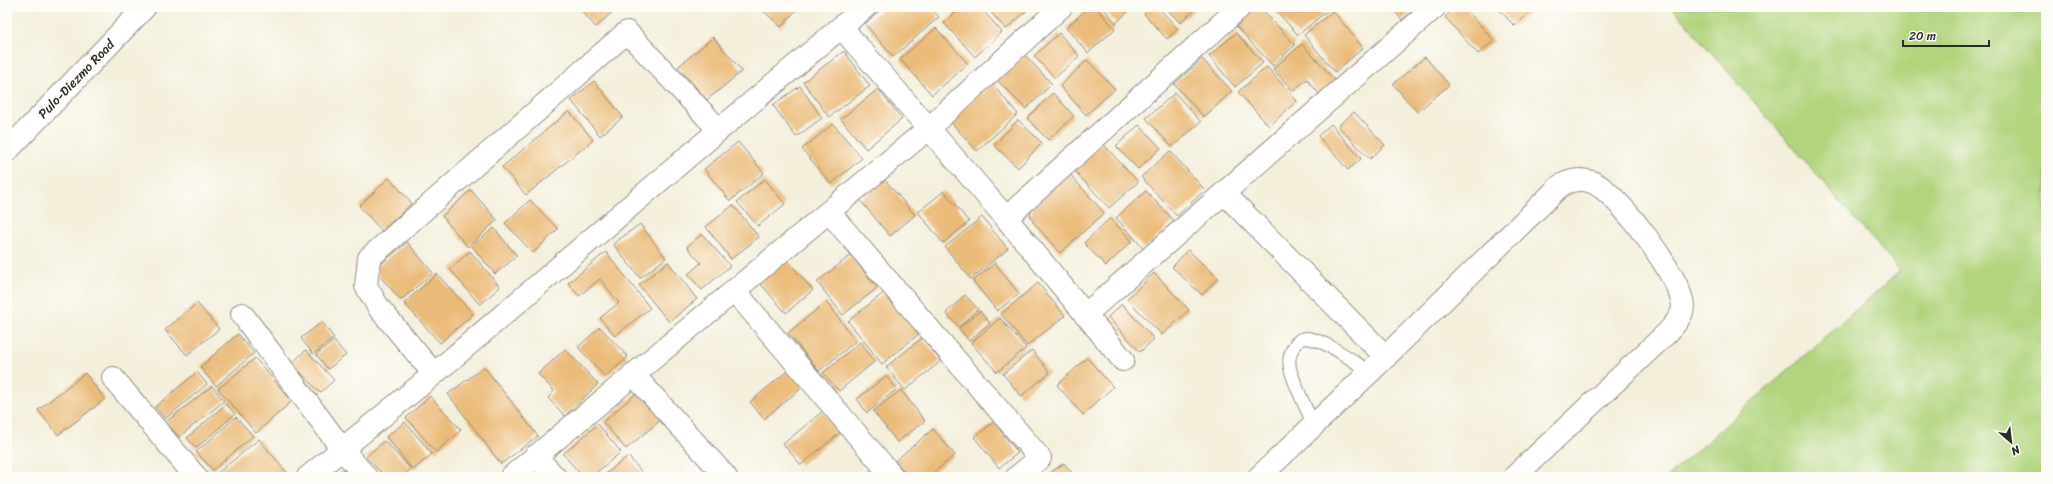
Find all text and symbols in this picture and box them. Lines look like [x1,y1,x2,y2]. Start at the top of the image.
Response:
scale bar [1903,22,1989,48]
text: 20 m [1909,25,1936,47]
street label: Pulo-Diezmo Road [32,33,121,124]
north arrow [1991,422,2031,462]
text: N [2007,440,2024,461]

